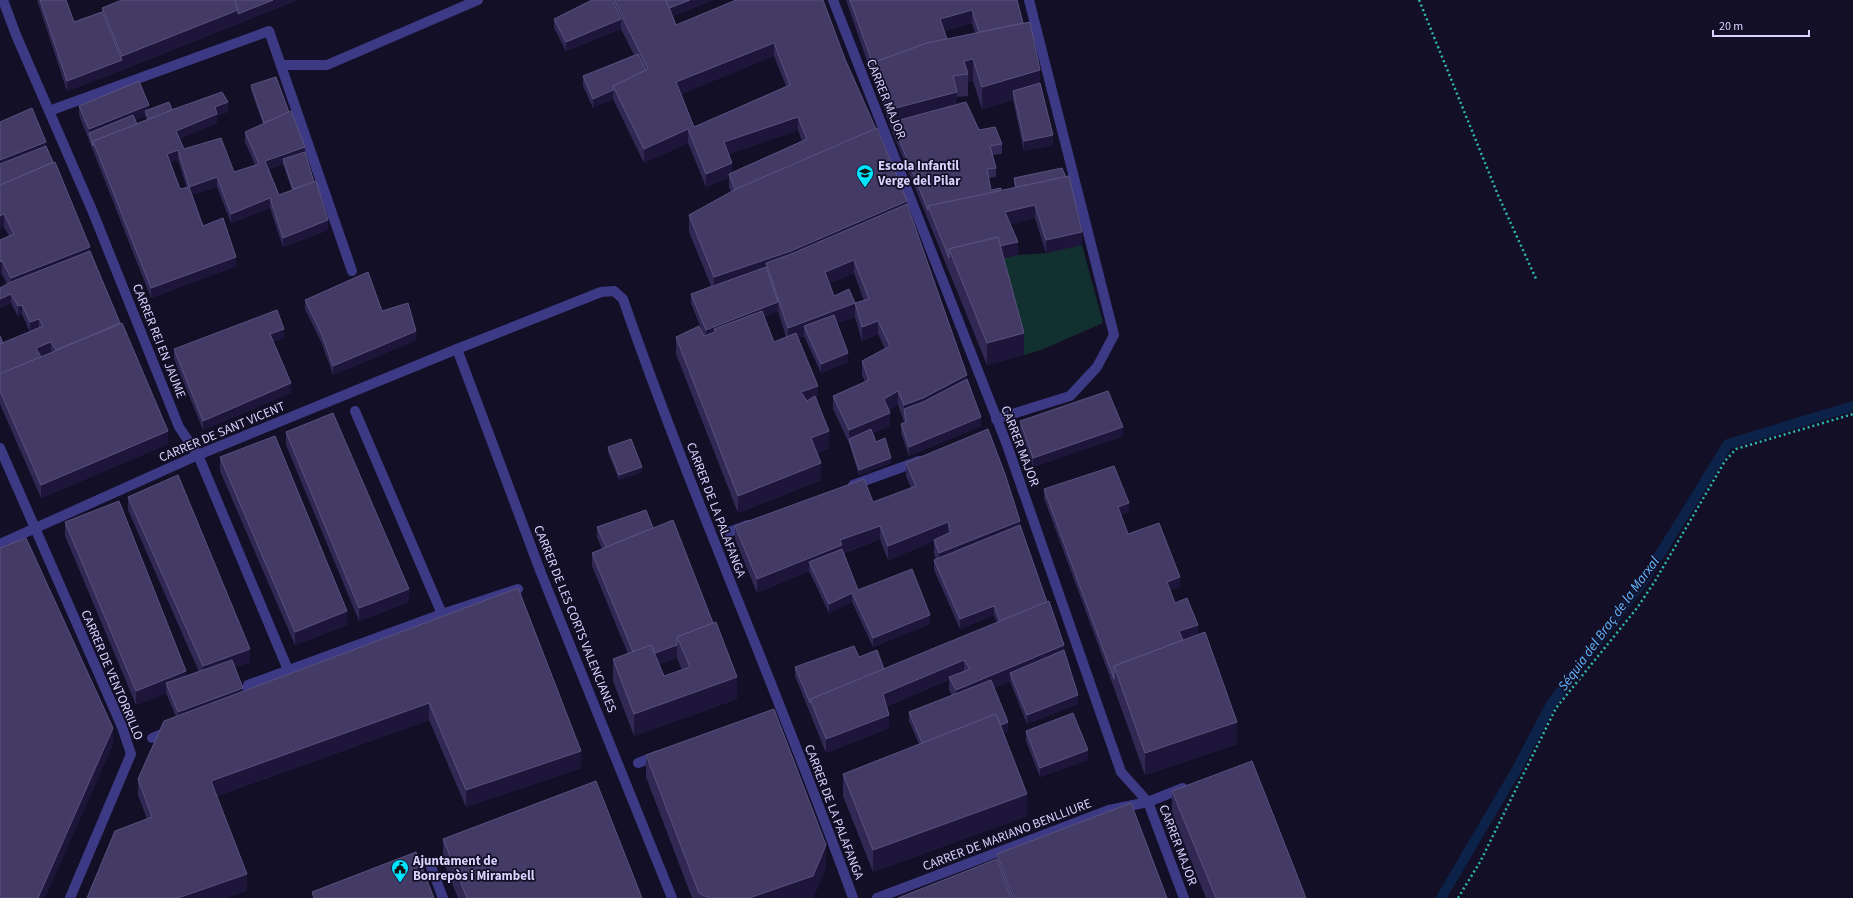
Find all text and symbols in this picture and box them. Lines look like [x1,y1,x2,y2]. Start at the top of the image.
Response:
scale bar [1713,12,1809,38]
text: 20 m [1719,18,1743,35]
street label: CARRER MAJOR [862,56,910,142]
place label: Escola Infantil Verge del Pilar [877,157,961,190]
school or university icon: Escola Infantil Verge del Pilar [855,163,875,188]
street label: CARRER REI EN JAUME [128,281,190,401]
street label: CARRER DE SANT VICENT [156,397,288,467]
street label: CARRER MAJOR [996,403,1044,489]
street label: CARRER DE LA PALAFANGA [682,440,750,581]
street label: CARRER DE LES CORTS VALENCIANES [529,523,621,715]
water label: Séquia del Braç de la Marxal [1553,552,1665,695]
street label: CARRER DE VENTORRILLO [76,607,148,743]
street label: CARRER DE LA PALAFANGA [800,742,868,883]
street label: CARRER DE MARIANO BENLLIURE [920,794,1094,876]
street label: CARRER MAJOR [1154,802,1202,888]
place label: Ajuntament de Bonrepòs i Mirambell [412,852,535,885]
public building icon: Ajuntament de Bonrepòs i Mirambell [390,858,410,883]

